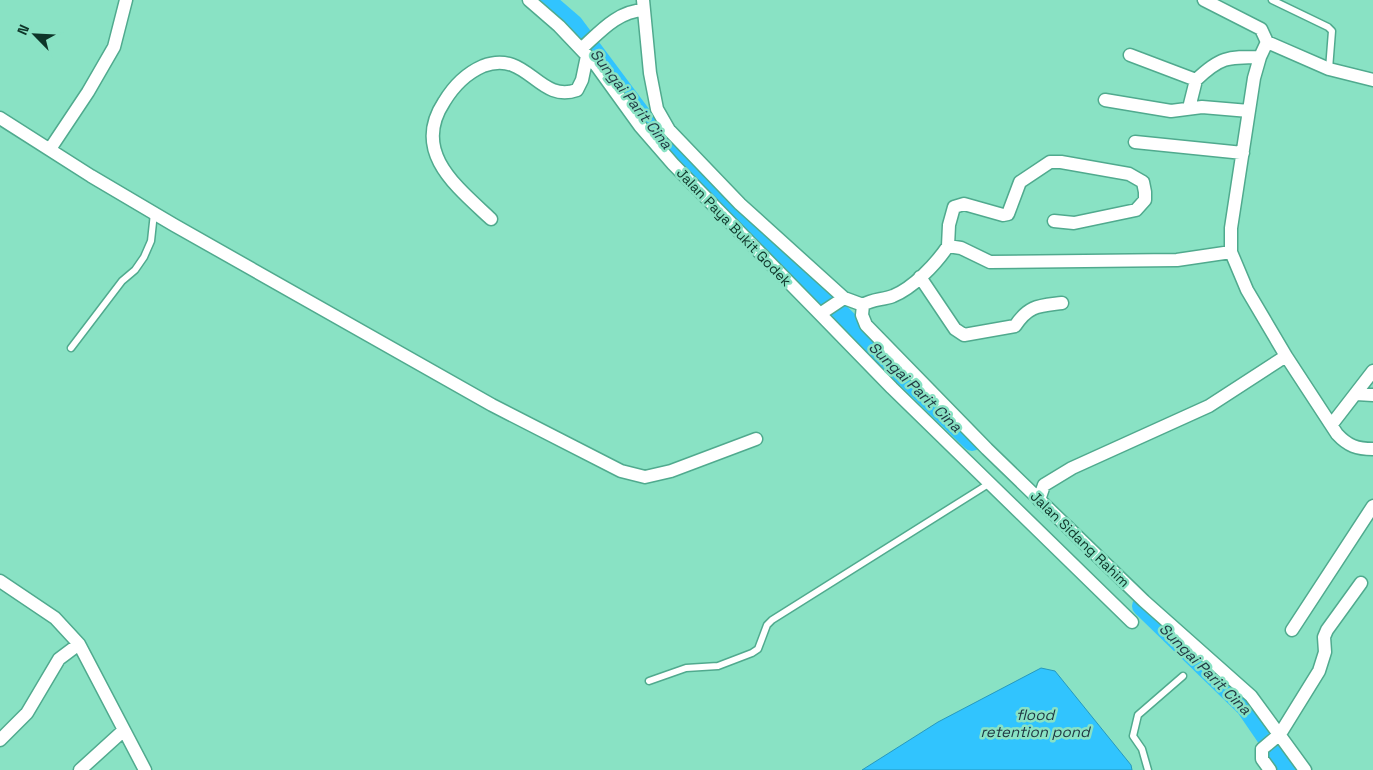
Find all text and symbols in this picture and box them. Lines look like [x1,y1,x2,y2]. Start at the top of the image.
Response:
north arrow [10,10,60,60]
text: N [13,22,33,38]
water label: Sungai Parit Cina [586,45,677,153]
street label: Jalan Paya Bukit Godek [673,164,796,290]
water label: Sungai Parit Cina [865,337,966,436]
street label: Jalan Sidang Rahim [1027,487,1133,591]
water label: Sungai Parit Cina [1155,619,1255,719]
water label: flood retention pond [980,705,1092,741]

